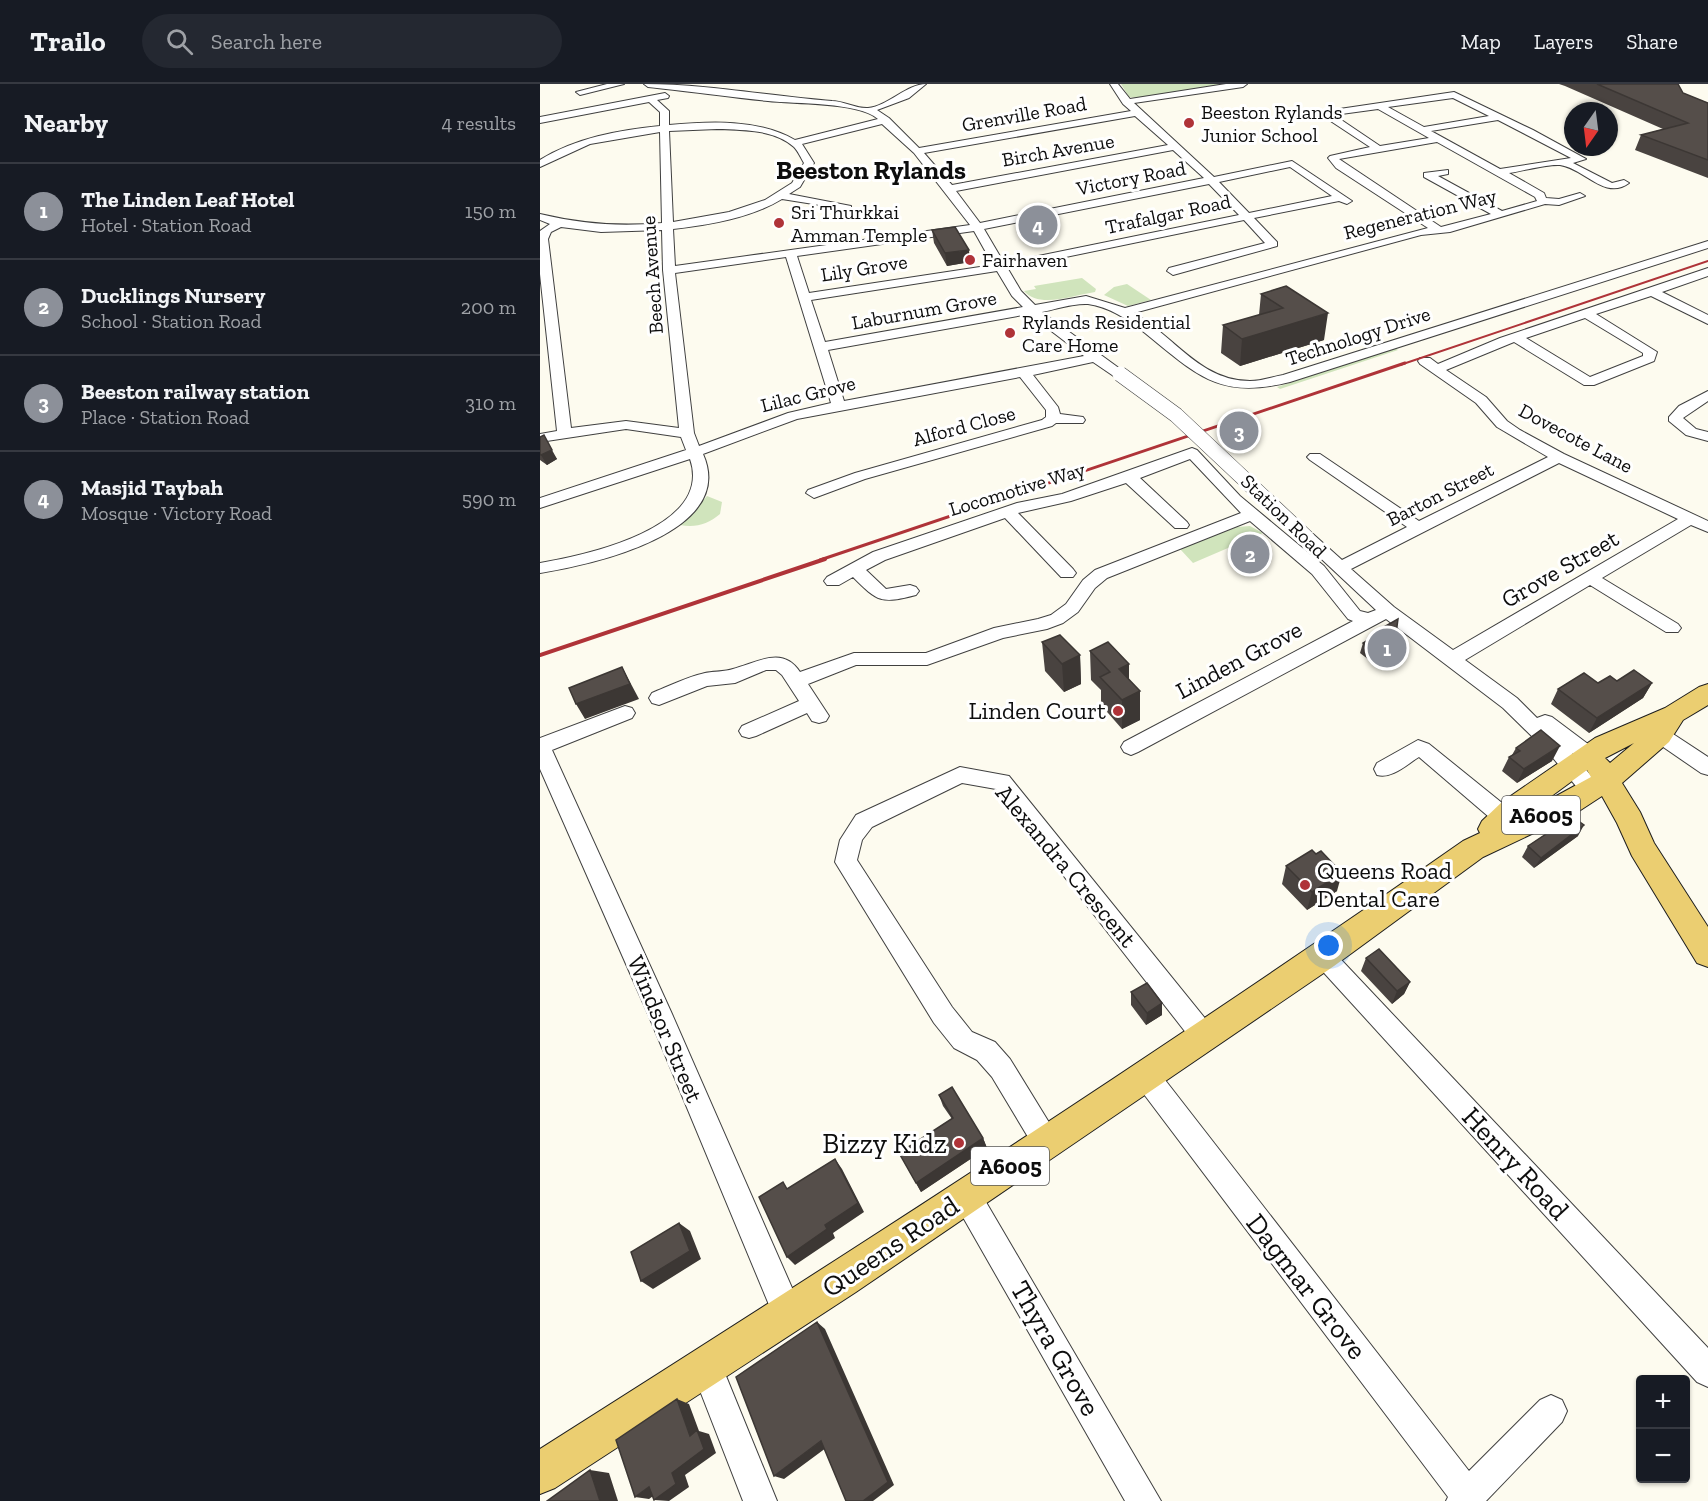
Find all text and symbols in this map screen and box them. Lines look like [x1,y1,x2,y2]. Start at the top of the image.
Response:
search box [142,14,562,68]
text: Trailo [30,25,106,58]
icon: search [163,25,196,58]
text: Search here [211,28,322,55]
text: Map [1461,29,1501,54]
text: Layers [1534,29,1593,54]
text: Share [1626,29,1678,54]
street label: Grenville Road [960,91,1088,137]
place label: Beeston Rylands Junior School [1201,100,1343,147]
north arrow [1564,102,1618,156]
text: Nearby [24,107,108,139]
text: 4 results [441,111,516,135]
marker: Beeston Rylands Junior School [1182,116,1196,130]
street label: Birch Avenue [1000,128,1116,172]
district label: Beeston Rylands [776,154,966,186]
street label: Victory Road [1073,156,1188,201]
street label: Regeneration Way [1341,183,1500,245]
text: The Linden Leaf Hotel [81,186,295,213]
street label: Trafalgar Road [1103,189,1233,239]
text: 1 [39,199,48,223]
text: 150 m [465,199,516,223]
place label: Sri Thurkkai Amman Temple [791,200,927,247]
pin: 4 [1018,202,1058,248]
text: Hotel · Station Road [81,213,252,237]
street label: Beech Avenue [636,215,668,335]
marker: Sri Thurkkai Amman Temple [772,216,786,230]
place label: Fairhaven [982,248,1068,272]
street label: Lily Grove [819,249,909,287]
marker: Fairhaven [963,253,977,267]
text: Ducklings Nursery [81,282,265,309]
street label: Laburnum Grove [850,285,998,335]
text: 2 [38,295,49,319]
text: 200 m [461,295,516,319]
street label: Technology Drive [1283,301,1433,371]
text: School · Station Road [81,309,261,333]
place label: Rylands Residential Care Home [1022,310,1190,357]
marker: Rylands Residential Care Home [1003,326,1017,340]
street label: Lilac Grove [758,371,858,417]
text: Beeston railway station [81,378,309,405]
text: 3 [38,391,49,415]
text: 310 m [465,391,516,415]
street label: Dovecote Lane [1515,398,1637,478]
street label: Alford Close [910,401,1018,451]
text: Place · Station Road [81,405,250,429]
pin: 3 [1220,408,1258,454]
street label: Locomotive Way [946,457,1089,521]
street label: Barton Street [1383,457,1498,531]
street label: Station Road [1236,469,1332,563]
text: Masjid Taybah [81,474,223,501]
text: 4 [38,487,49,511]
text: 590 m [462,487,516,511]
text: Mosque · Victory Road [81,501,272,525]
street label: Grove Street [1496,523,1624,614]
pin: 2 [1230,532,1270,576]
street label: Linden Grove [1171,614,1307,705]
pin: 1 [1368,626,1406,670]
place label: Linden Court [969,696,1106,725]
marker: Linden Court [1111,704,1125,718]
street label: Alexandra Crescent [990,778,1143,953]
road number: A6005 [1502,796,1580,834]
place label: Queens Road Dental Care [1317,856,1452,913]
marker: Queens Road Dental Care [1298,878,1312,892]
your location [1314,931,1343,960]
street label: Windsor Street [621,951,709,1107]
street label: Henry Road [1455,1100,1576,1226]
place label: Bizzy Kidz [822,1127,947,1160]
marker: Bizzy Kidz [952,1136,966,1150]
road number: A6005 [971,1147,1049,1185]
street label: Queens Road [816,1189,965,1304]
street label: Dagmar Grove [1239,1207,1374,1366]
street label: Thyra Grove [1004,1275,1107,1422]
map controls [1636,1375,1690,1483]
button: + [1636,1375,1690,1429]
button: − [1636,1429,1690,1483]

